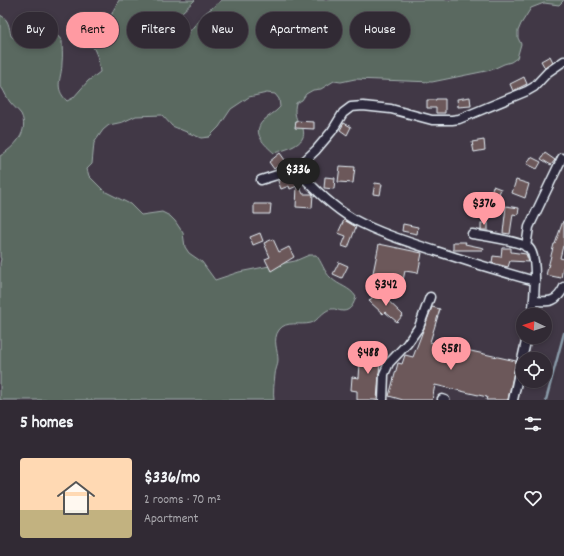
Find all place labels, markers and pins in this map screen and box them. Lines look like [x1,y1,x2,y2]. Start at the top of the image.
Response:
pin: $336 [274,158,322,192]
pin: $376 [460,192,508,226]
pin: $342 [362,273,410,307]
pin: $581 [427,337,475,371]
pin: $488 [344,341,392,375]

